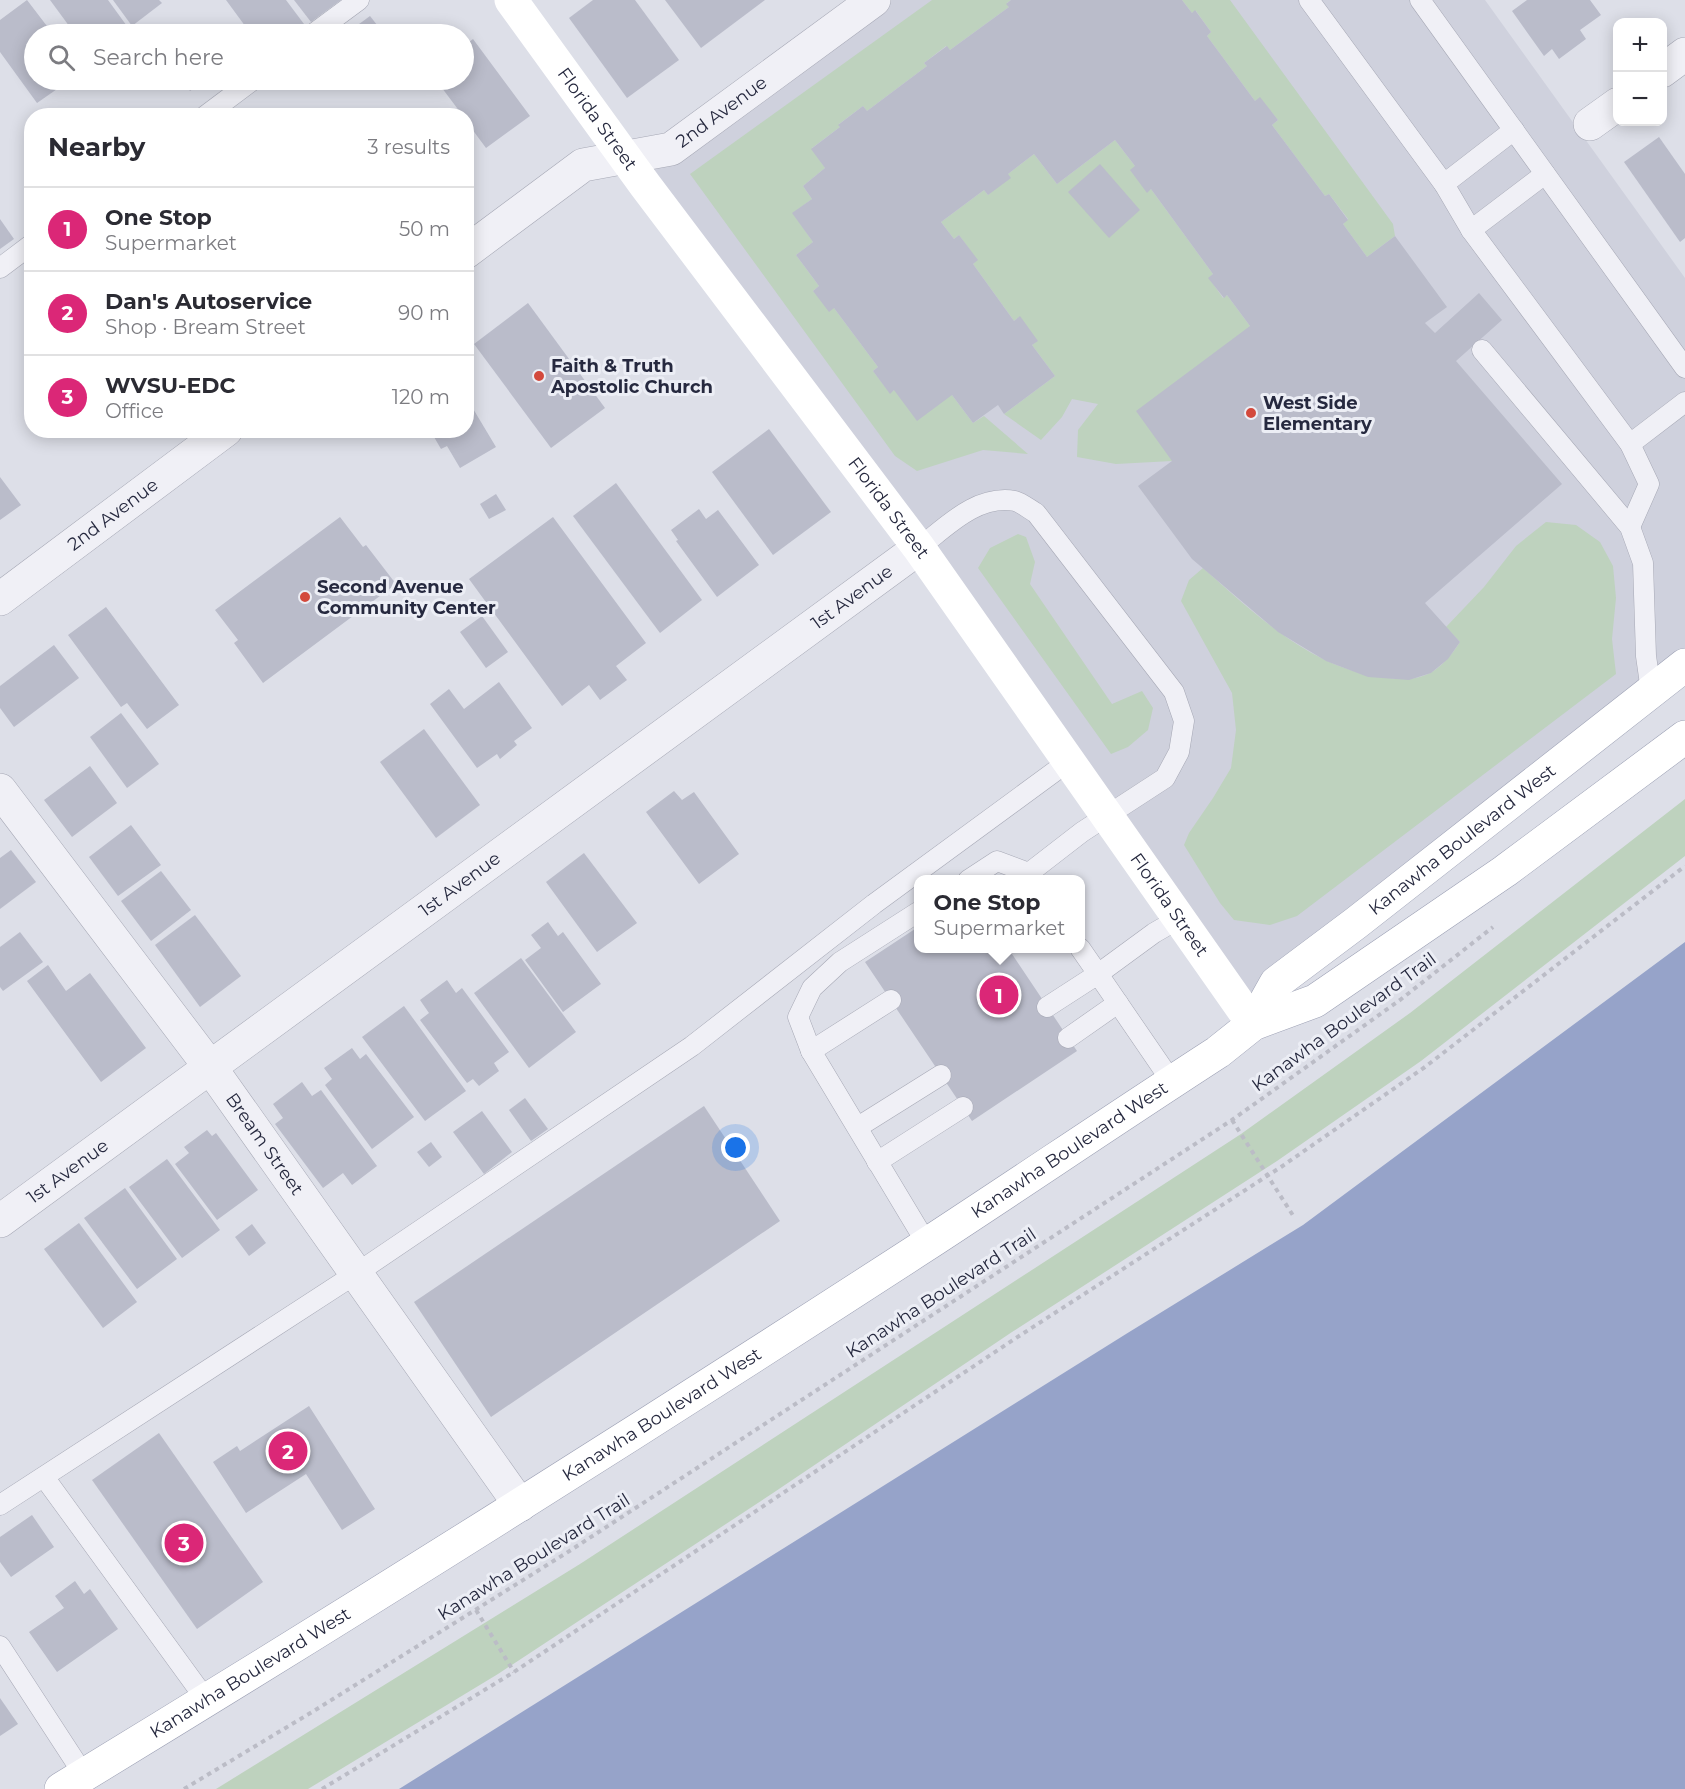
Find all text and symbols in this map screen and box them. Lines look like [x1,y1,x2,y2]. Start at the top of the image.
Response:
map controls [1613,18,1667,126]
button: + [1613,18,1667,72]
search box [24,24,474,90]
icon: search [45,41,78,74]
text: Search here [93,44,224,71]
street label: Florida Street [553,63,642,175]
street label: 2nd Avenue [672,71,771,152]
button: − [1613,72,1667,126]
text: Nearby [48,131,145,163]
text: 3 results [367,135,450,159]
text: One Stop [105,204,212,231]
text: 1 [64,217,71,241]
text: 50 m [399,217,450,241]
text: Supermarket [105,231,237,255]
text: Dan's Autoservice [105,288,312,315]
text: 2 [62,301,73,325]
text: 90 m [398,301,450,325]
text: Shop · Bream Street [105,315,306,339]
place label: Faith & Truth Apostolic Church [550,355,713,398]
marker: Faith & Truth Apostolic Church [532,369,546,383]
text: WVSU-EDC [105,372,235,399]
text: 3 [62,385,73,409]
text: 120 m [392,385,450,409]
place label: West Side Elementary [1263,392,1372,435]
text: Office [105,399,164,423]
marker: West Side Elementary [1244,406,1258,420]
street label: Florida Street [843,453,934,563]
street label: 2nd Avenue [63,474,163,556]
street label: 1st Avenue [807,560,897,634]
place label: Second Avenue Community Center [317,576,496,619]
marker: Second Avenue Community Center [298,590,312,604]
street label: Kanawha Boulevard West [1364,760,1560,920]
street label: 1st Avenue [415,847,505,921]
street label: Florida Street [1125,849,1213,961]
popup [914,875,1085,953]
text: One Stop [934,889,1040,916]
text: Supermarket [934,916,1065,940]
street label: Kanawha Boulevard Trail [1248,948,1440,1096]
pin: 1 [980,972,1018,1018]
street label: Kanawha Boulevard West [967,1077,1172,1223]
street label: Bream Street [221,1089,308,1199]
your location [721,1133,750,1162]
street label: 1st Avenue [23,1134,113,1208]
street label: Kanawha Boulevard Trail [842,1223,1040,1363]
street label: Kanawha Boulevard West [558,1343,765,1486]
pin: 2 [268,1428,308,1474]
street label: Kanawha Boulevard Trail [434,1489,634,1625]
pin: 3 [164,1520,204,1566]
street label: Kanawha Boulevard West [146,1603,355,1743]

